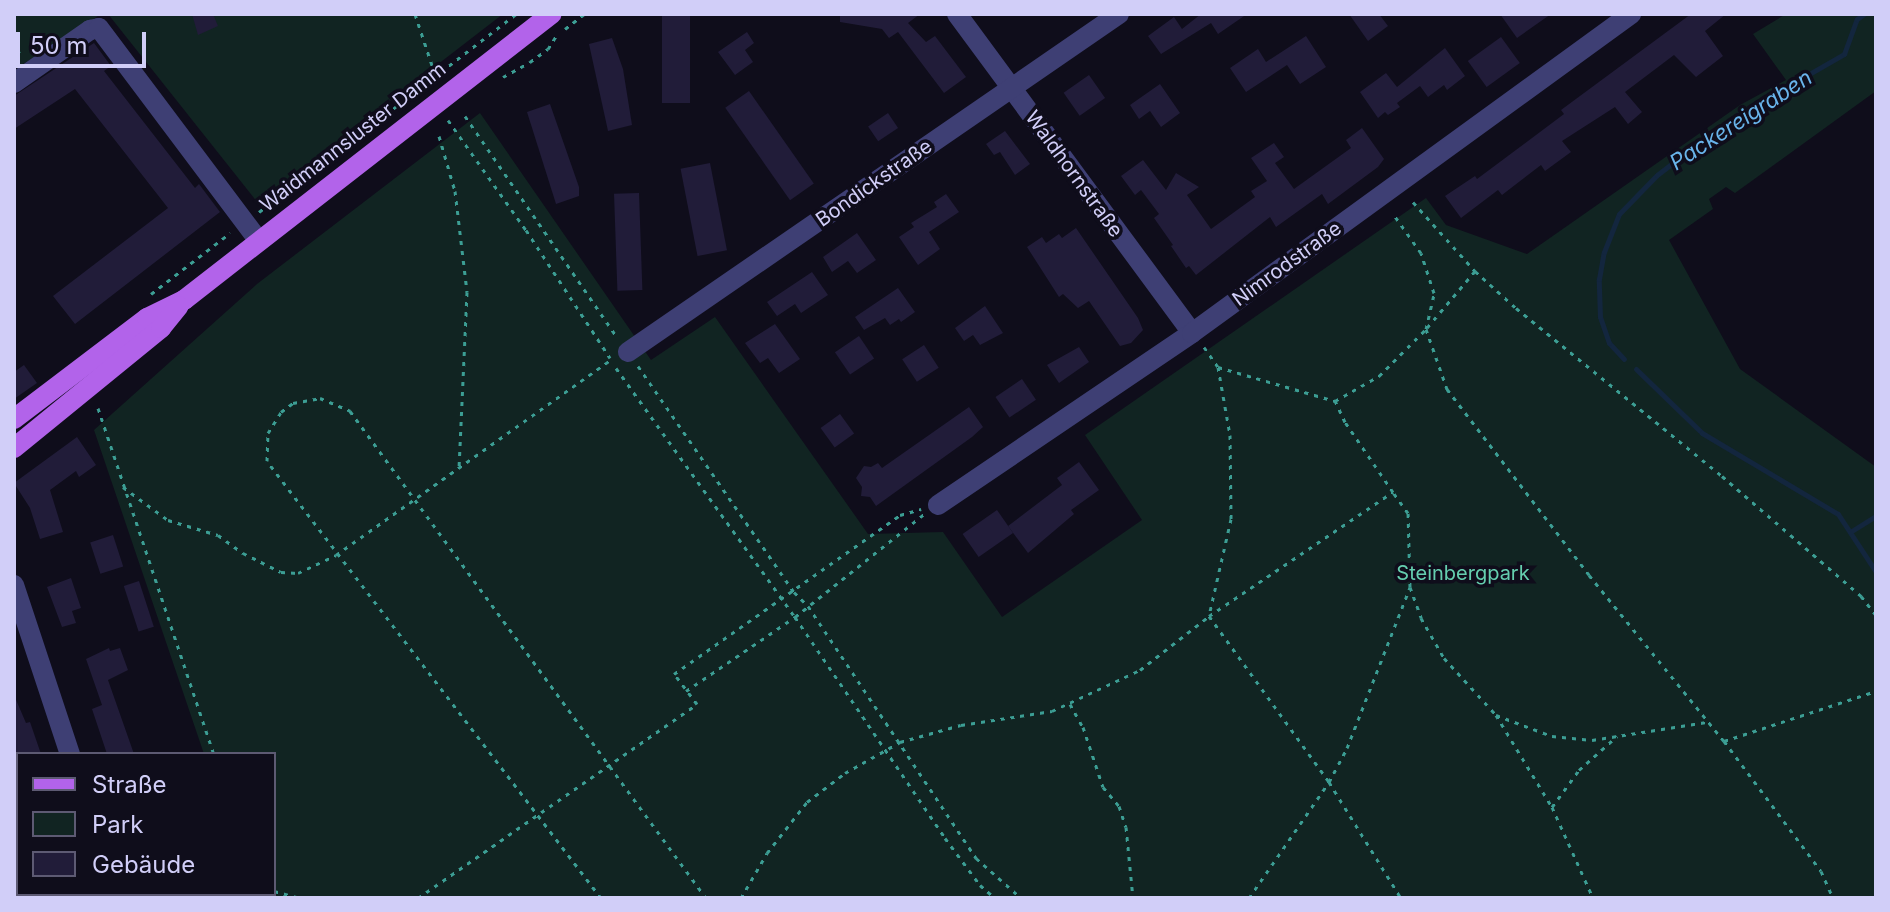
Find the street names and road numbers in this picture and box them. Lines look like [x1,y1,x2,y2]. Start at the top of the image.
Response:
street label: Waidmannsluster Damm [255,57,451,217]
street label: Waldhornstraße [1020,106,1128,242]
street label: Bondickstraße [811,134,937,232]
street label: Nimrodstraße [1228,216,1346,312]

